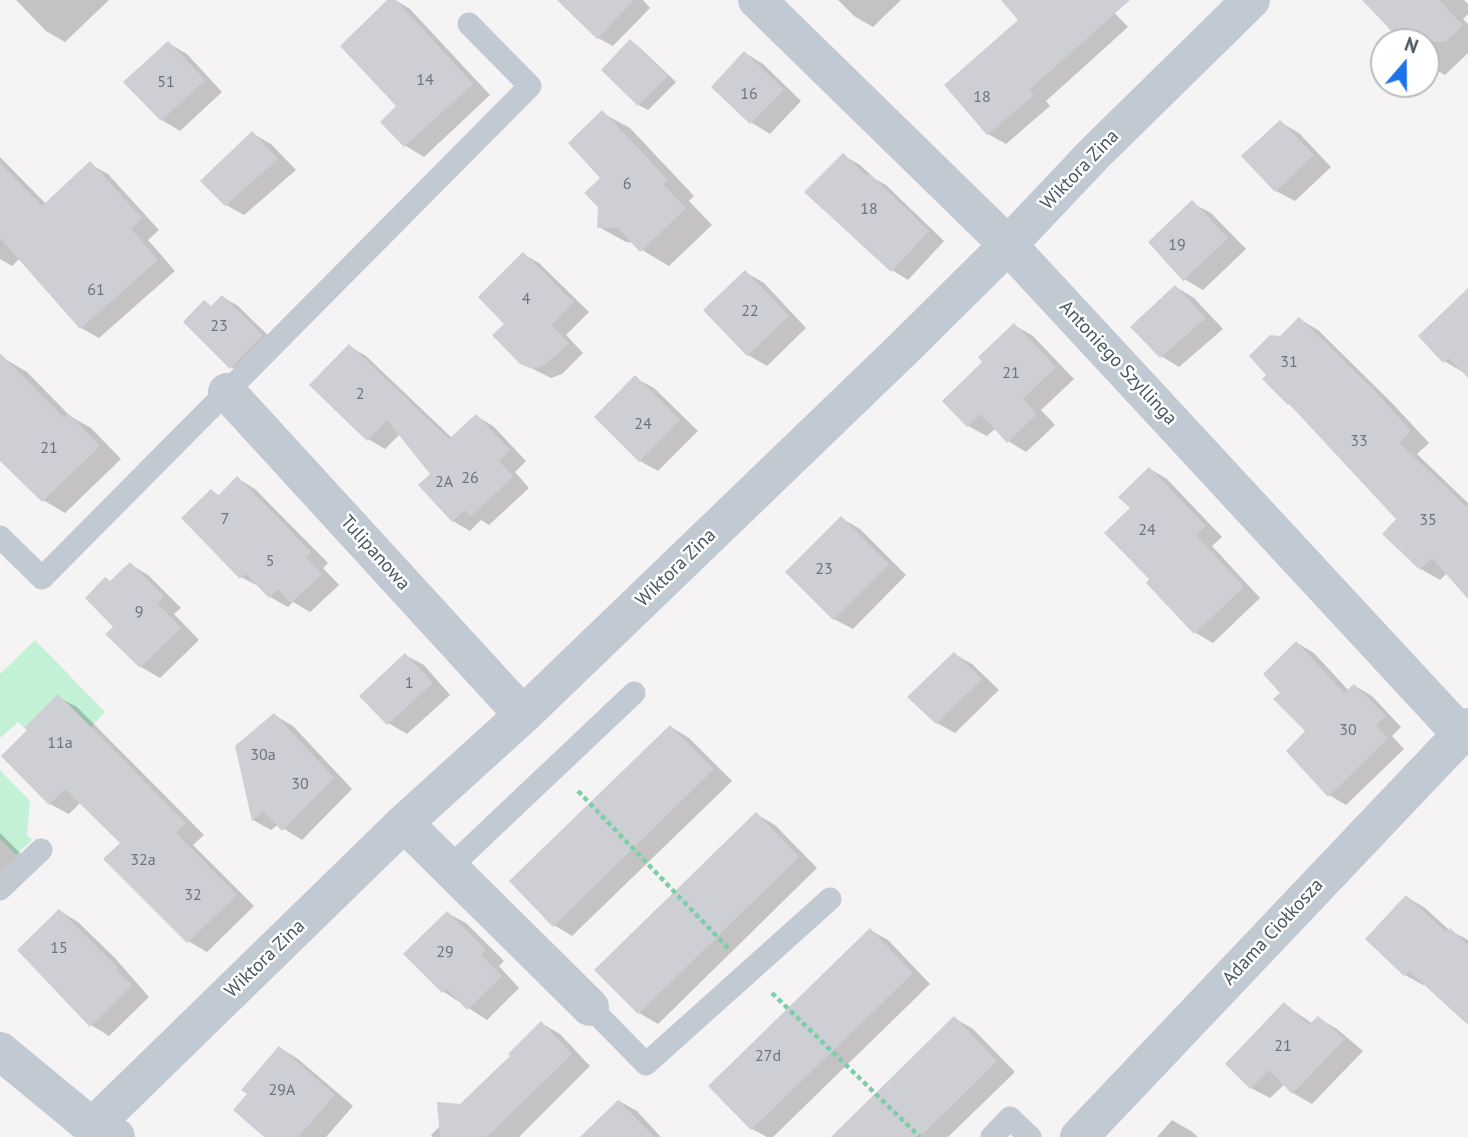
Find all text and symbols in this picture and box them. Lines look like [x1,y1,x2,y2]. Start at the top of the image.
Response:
north arrow [1370,28,1440,98]
text: N [1402,32,1421,59]
house number: 14 [416,70,434,90]
house number: 51 [157,72,175,92]
house number: 16 [740,84,758,104]
house number: 18 [973,87,991,107]
street label: Wiktora Zina [1036,125,1124,215]
house number: 6 [623,174,631,194]
house number: 18 [860,199,878,219]
house number: 19 [1168,235,1186,255]
house number: 61 [87,280,105,300]
house number: 4 [522,289,530,309]
street label: Antoniego Szyllinga [1055,296,1181,430]
house number: 22 [741,301,759,321]
house number: 23 [210,316,228,336]
house number: 31 [1280,352,1298,372]
house number: 21 [1002,363,1020,383]
house number: 2 [356,384,364,404]
house number: 24 [634,414,652,434]
house number: 33 [1350,431,1368,451]
house number: 21 [40,438,58,458]
house number: 26 [461,468,479,488]
house number: 2A [435,472,453,492]
house number: 7 [221,509,229,529]
house number: 35 [1419,510,1437,530]
street label: Tulipanowa [335,511,415,595]
house number: 24 [1138,520,1156,540]
street label: Wiktora Zina [631,524,721,612]
house number: 5 [266,551,274,571]
house number: 23 [815,559,833,579]
house number: 9 [135,602,143,622]
house number: 1 [405,673,413,693]
house number: 30 [1339,720,1357,740]
house number: 11a [47,733,73,753]
house number: 30a [250,745,276,765]
house number: 30 [291,774,309,794]
house number: 32a [130,850,156,870]
street label: Adama Ciołkosza [1218,874,1328,990]
house number: 32 [184,885,202,905]
street label: Wiktora Zina [220,915,310,1003]
house number: 15 [50,938,68,958]
house number: 29 [436,942,454,962]
house number: 21 [1274,1036,1292,1056]
house number: 27d [755,1046,781,1066]
house number: 29A [269,1080,295,1100]

